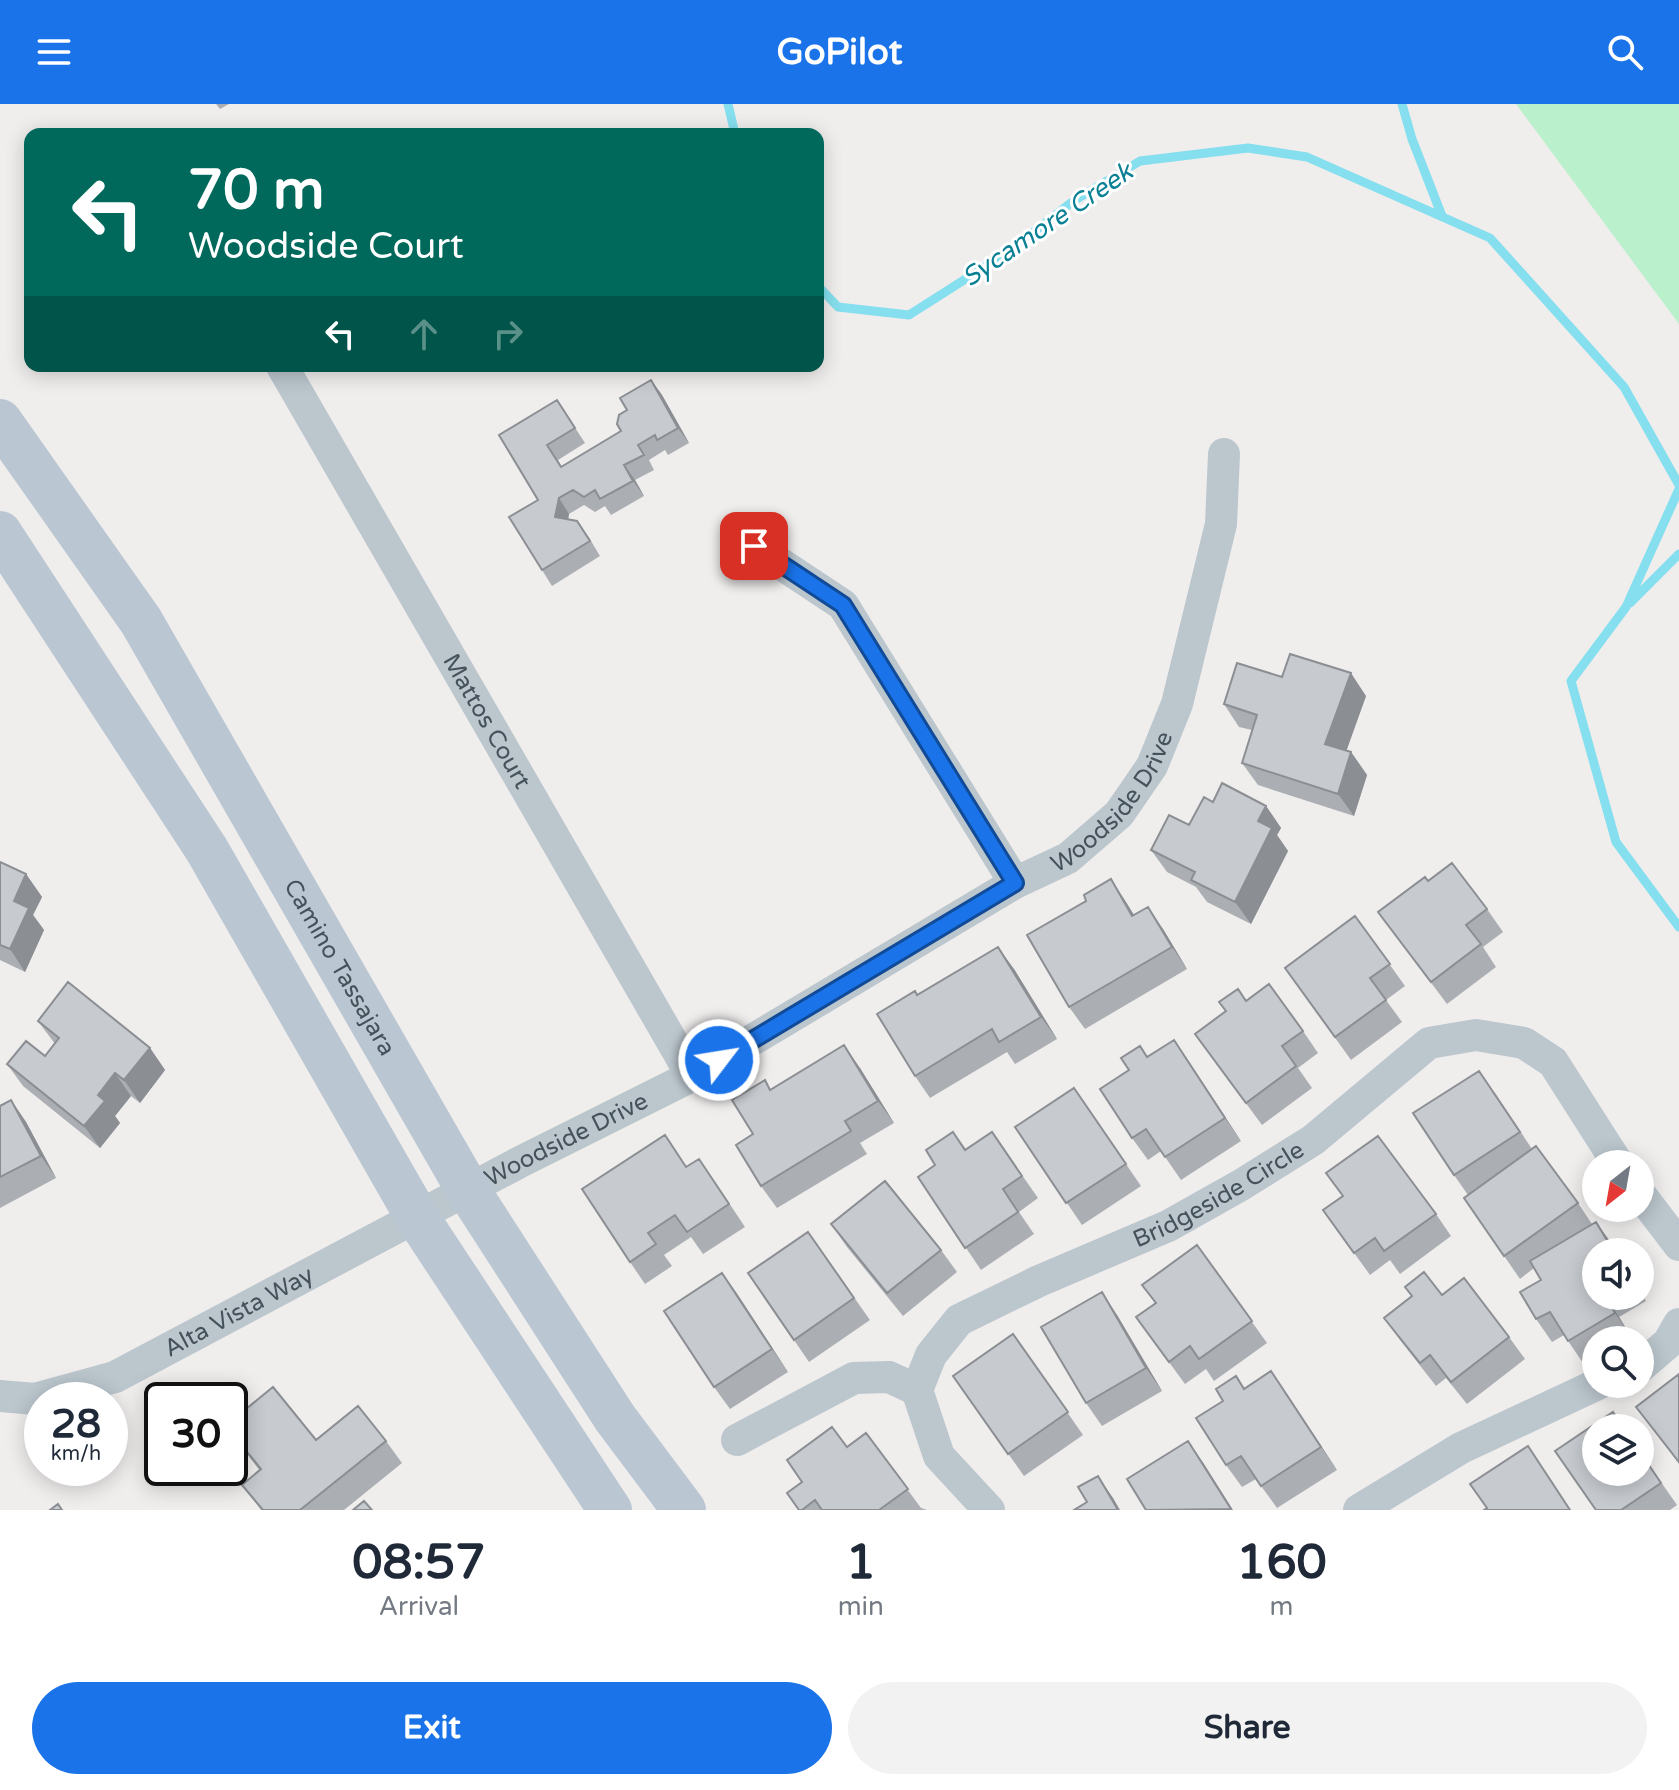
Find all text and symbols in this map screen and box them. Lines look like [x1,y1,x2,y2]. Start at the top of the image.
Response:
icon: menu [32,30,76,74]
icon: search [1603,30,1647,74]
text: GoPilot [777,31,902,74]
water label: Sycamore Creek [956,155,1140,293]
text: 70 m [188,157,324,224]
icon: left [56,160,160,264]
text: Woodside Court [188,225,464,268]
icon: left [318,312,362,356]
icon: ahead [402,312,446,356]
icon: right [486,312,530,356]
pin [720,512,788,580]
icon: arrive [732,524,776,568]
street label: Mattos Court [436,649,537,794]
street label: Woodside Drive [1046,727,1179,879]
street label: Camino Tassajara [277,874,402,1061]
position arrow [677,1018,761,1102]
street label: Woodside Drive [480,1086,653,1193]
street label: Bridgeside Circle [1129,1135,1309,1254]
north arrow [1582,1150,1654,1222]
map controls [1582,1150,1654,1486]
button: sound [1582,1238,1654,1310]
street label: Alta Vista Way [159,1260,319,1363]
button: search [1582,1326,1654,1398]
speed limit sign: 30 [144,1382,248,1486]
text: 28 [51,1400,101,1448]
button: layers [1582,1414,1654,1486]
text: km/h [51,1442,101,1466]
text: 08:57 [352,1534,485,1592]
text: 1 [846,1534,876,1592]
text: 160 [1236,1534,1327,1592]
text: Arrival [379,1591,459,1622]
text: min [838,1591,884,1622]
text: m [1270,1591,1293,1622]
button: Exit [32,1682,832,1774]
button: Share [848,1682,1647,1774]

